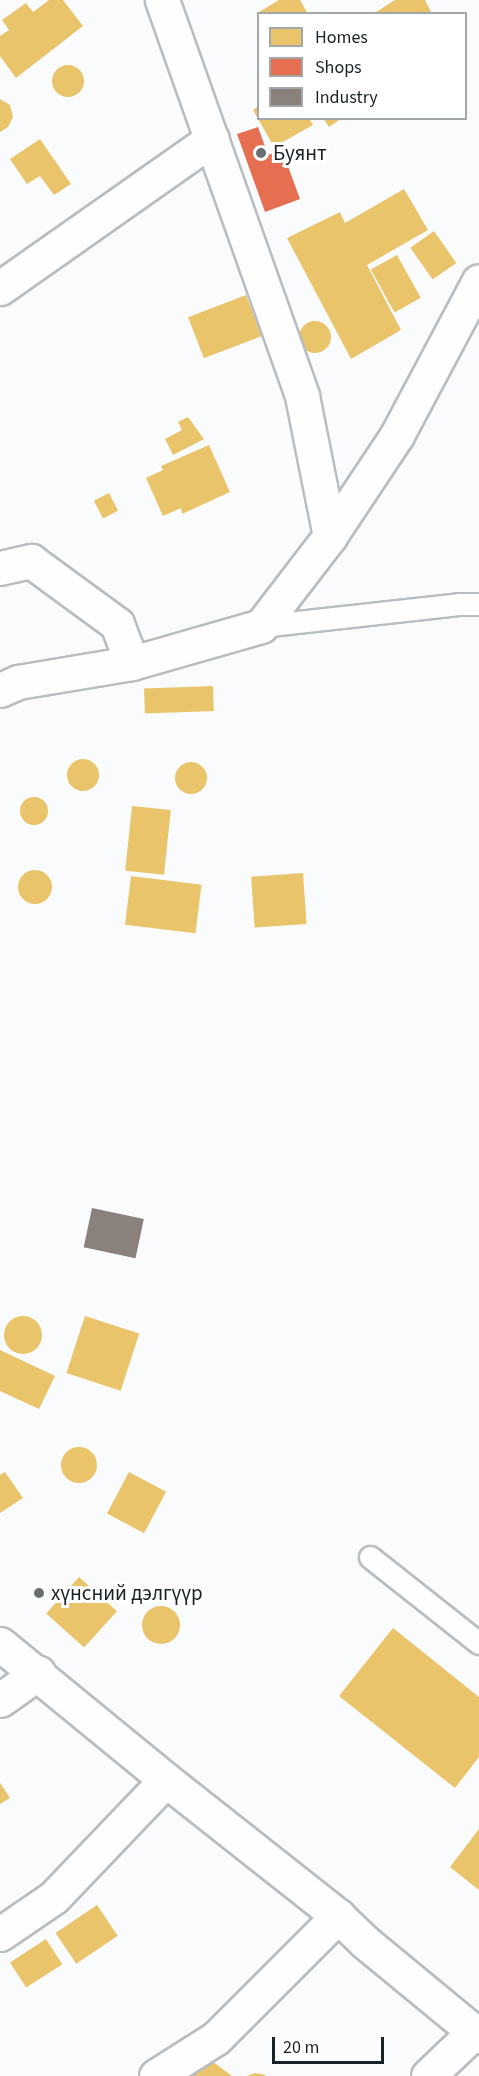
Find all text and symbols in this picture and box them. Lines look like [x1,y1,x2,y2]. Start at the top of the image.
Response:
legend [257,12,467,120]
text: Homes [315,25,368,50]
text: Shops [315,55,362,80]
text: Industry [315,85,378,110]
place label: Буянт [273,140,327,166]
marker: Буянт [254,146,268,160]
place label: хүнсний дэлгүүр [51,1580,203,1606]
marker: хүнсний дэлгүүр [32,1586,46,1600]
scale bar [275,2025,388,2063]
text: 20 m [283,2035,319,2060]

